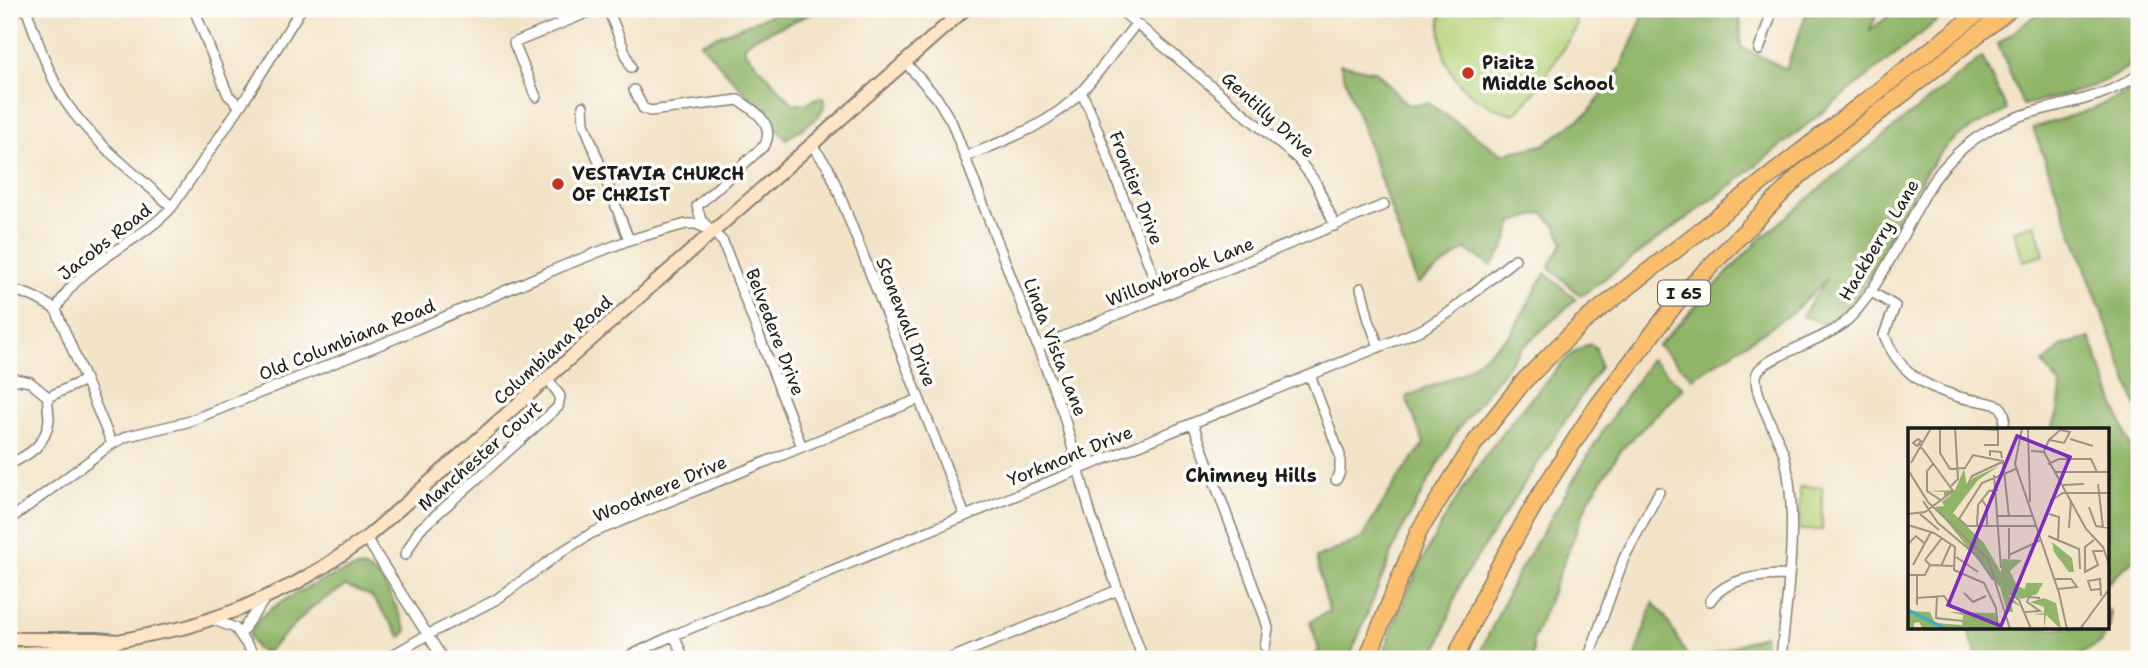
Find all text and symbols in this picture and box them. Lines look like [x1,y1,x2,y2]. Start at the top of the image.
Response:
place label: Pizitz Middle School [1482,51,1614,96]
marker: Pizitz Middle School [1460,65,1476,81]
street label: Gentilly Drive [1216,67,1320,163]
street label: Frontier Drive [1103,128,1169,248]
place label: VESTAVIA CHURCH OF CHRIST [572,162,744,207]
street label: Hackberry Lane [1833,175,1925,305]
marker: VESTAVIA CHURCH OF CHRIST [550,176,566,192]
street label: Jacobs Road [54,198,156,286]
street label: Willowbrook Lane [1103,231,1257,313]
street label: Stonewall Drive [870,254,942,390]
street label: Belvedere Drive [740,265,810,399]
street label: Linda Vista Lane [1018,274,1092,420]
road number: I 65 [1658,280,1710,306]
street label: Columbiana Road [488,290,618,410]
street label: Old Columbiana Road [255,294,439,386]
street label: Manchester Court [413,395,547,517]
street label: Yorkmont Drive [1004,420,1136,492]
inset map [1908,428,2110,630]
street label: Woodmere Drive [589,450,731,528]
district label: Chimney Hills [1185,463,1317,488]

